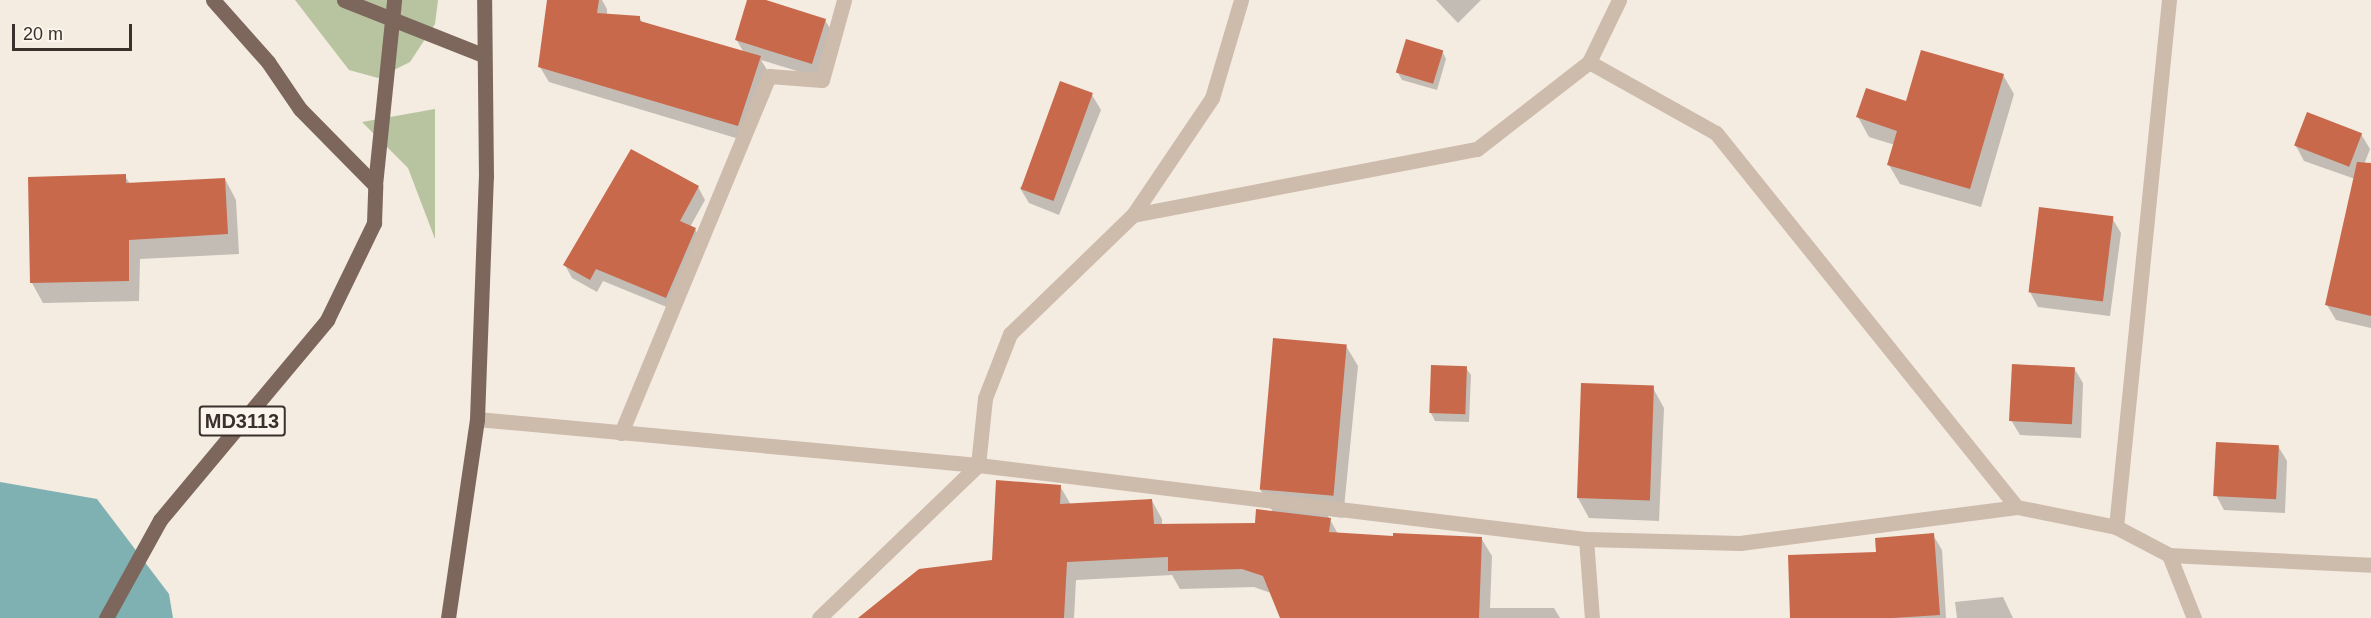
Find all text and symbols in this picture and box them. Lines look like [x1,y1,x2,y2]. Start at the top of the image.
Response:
scale bar [15,12,135,50]
text: 20 m [23,24,63,44]
road number: MD3113 [198,404,286,438]

